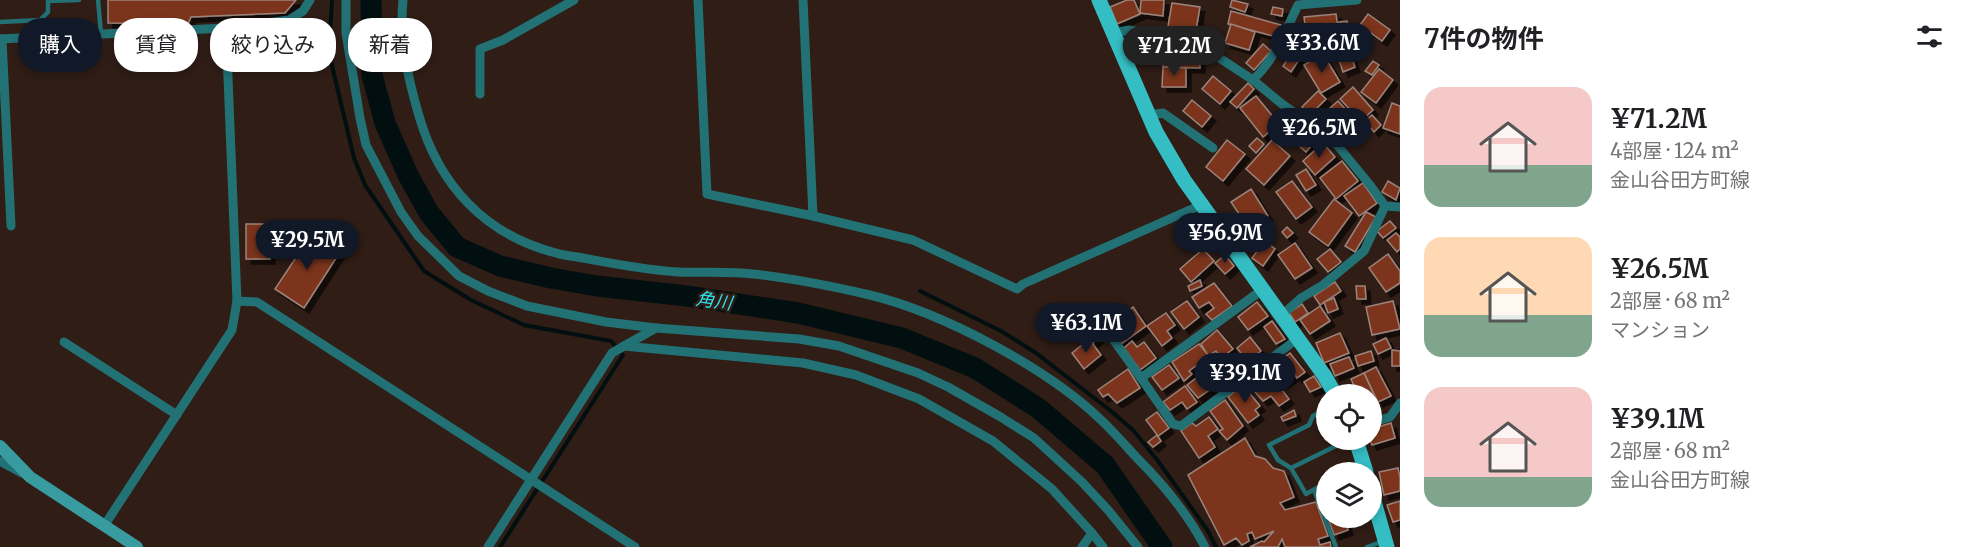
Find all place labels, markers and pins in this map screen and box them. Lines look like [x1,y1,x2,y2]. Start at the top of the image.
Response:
pin: ¥33.6M [1273,23,1371,74]
pin: ¥71.2M [1125,26,1223,77]
pin: ¥26.5M [1270,108,1368,159]
pin: ¥56.9M [1176,213,1274,264]
pin: ¥29.5M [258,220,356,271]
pin: ¥63.1M [1037,303,1135,354]
pin: ¥39.1M [1196,353,1294,404]

